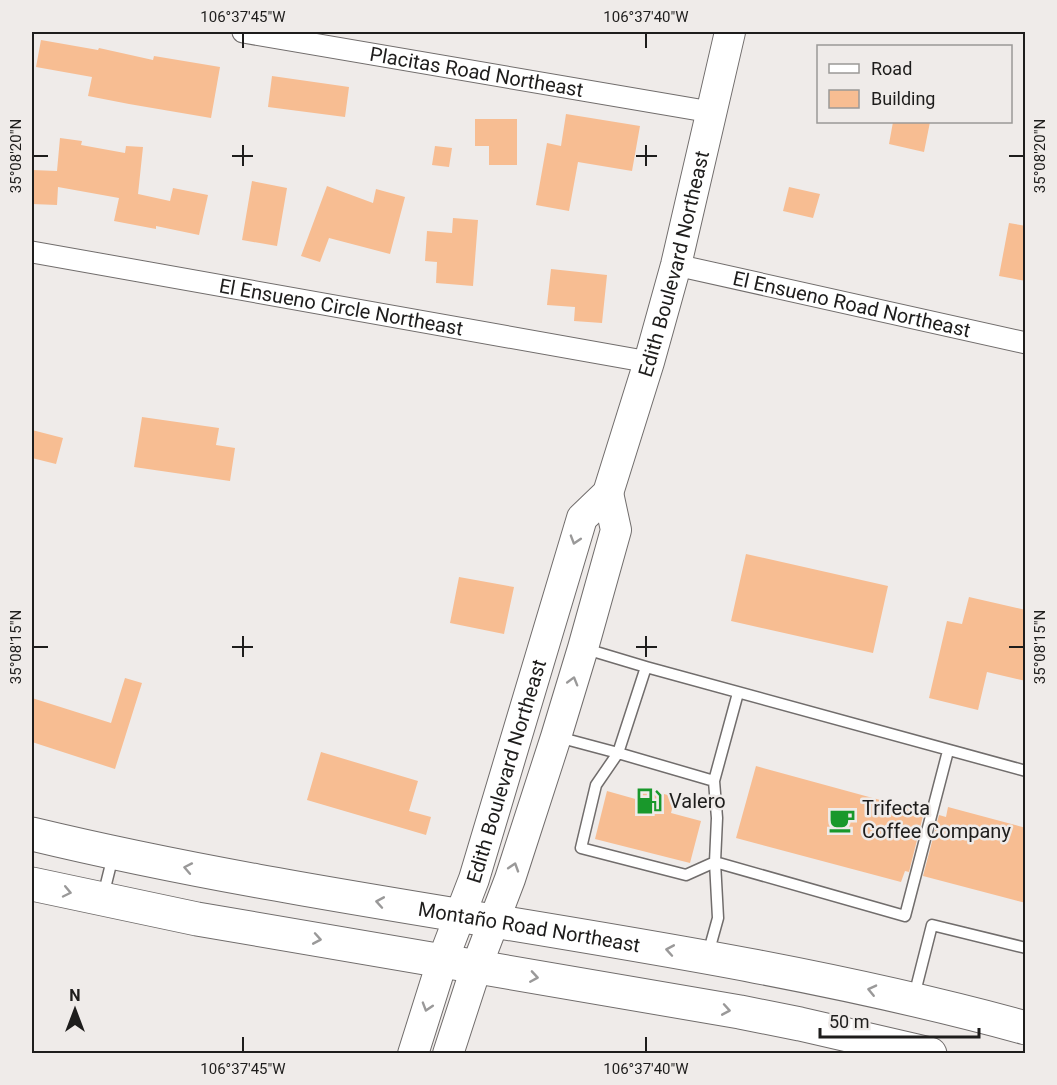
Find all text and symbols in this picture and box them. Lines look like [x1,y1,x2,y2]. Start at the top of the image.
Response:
text: 106°37'45"W [200,8,286,26]
text: 106°37'40"W [603,8,689,26]
street label: Placitas Road Northeast [368,42,585,102]
legend [817,45,1012,123]
text: Road [871,58,912,79]
text: Building [871,88,935,109]
text: 35°08'20"N [7,119,25,193]
text: 35°08'20"N [1031,119,1049,193]
street label: Edith Boulevard Northeast [633,148,714,380]
street label: El Ensueno Road Northeast [731,266,973,342]
street label: El Ensueno Circle Northeast [217,274,465,341]
one-way arrow [570,534,582,545]
text: 35°08'15"N [7,610,25,684]
text: 35°08'15"N [1031,610,1049,684]
street label: Edith Boulevard Northeast [461,656,551,886]
one-way arrow [566,676,578,686]
fuel station icon: Valero [634,786,664,816]
place label: Valero [669,789,726,813]
place label: Trifecta Coffee Company [862,796,1011,843]
cafe icon: Trifecta Coffee Company [827,805,857,835]
one-way arrow [184,862,194,875]
one-way arrow [507,862,520,873]
one-way arrow [62,885,72,898]
one-way arrow [376,897,385,909]
street label: Montaño Road Northeast [417,897,642,957]
one-way arrow [312,933,321,945]
one-way arrow [666,944,676,957]
one-way arrow [529,970,538,982]
north arrow [45,980,105,1040]
one-way arrow [867,984,877,997]
text: N [69,986,81,1005]
one-way arrow [421,1001,434,1012]
scale bar [820,1001,979,1039]
one-way arrow [721,1003,731,1016]
text: 50 m [829,1011,869,1032]
text: 106°37'45"W [200,1060,286,1078]
text: 106°37'40"W [603,1060,689,1078]

